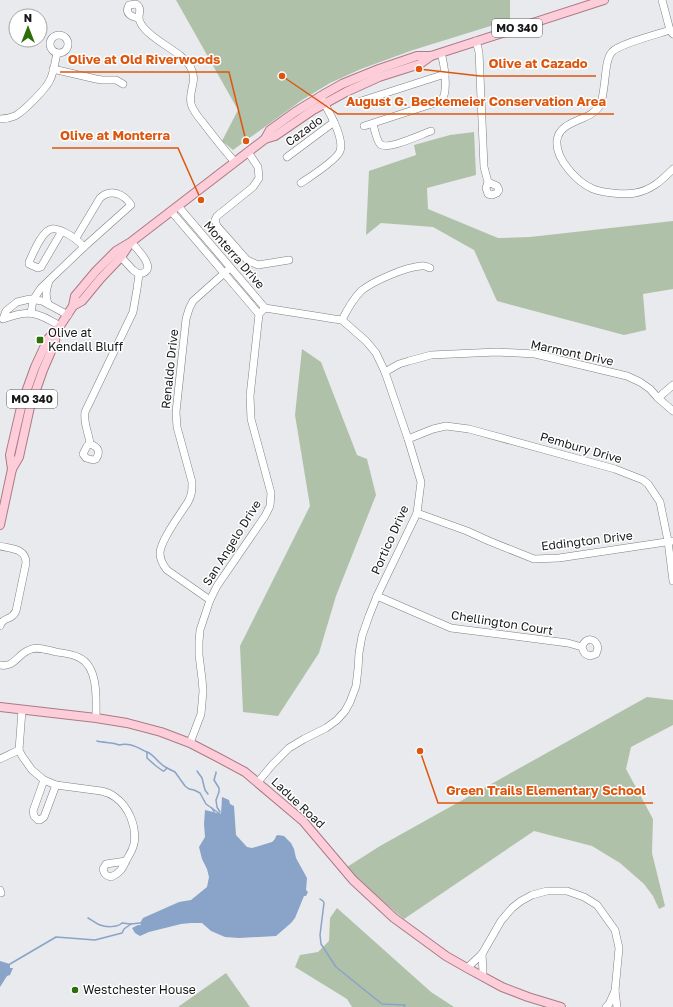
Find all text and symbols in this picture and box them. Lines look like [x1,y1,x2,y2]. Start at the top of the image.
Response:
north arrow [8,8,48,48]
text: N [24,11,32,24]
road number: MO 340 [492,19,542,37]
callout: Olive at Old Riverwoods [60,47,229,72]
text: Olive at Old Riverwoods [68,51,220,67]
callout: Olive at Cazado [480,51,596,76]
text: Olive at Cazado [488,55,588,71]
callout: August G. Beckemeier Conservation Area [338,89,614,114]
text: August G. Beckemeier Conservation Area [346,93,606,109]
street label: Cazado [282,112,325,149]
callout: Olive at Monterra [52,123,178,148]
text: Olive at Monterra [60,127,170,143]
street label: Monterra Drive [201,218,268,292]
place label: Olive at Kendall Bluff [48,325,124,354]
street label: Renaldo Drive [158,328,181,410]
marker: Olive at Kendall Bluff [35,335,45,345]
street label: Marmont Drive [529,336,615,369]
road number: MO 340 [7,390,57,408]
street label: Pembury Drive [538,429,624,466]
street label: San Angelo Drive [199,497,264,588]
street label: Portico Drive [368,503,412,577]
street label: Eddington Drive [540,527,634,554]
street label: Chellington Court [450,607,554,638]
street label: Ladue Road [268,774,328,831]
callout: Green Trails Elementary School [438,778,653,803]
text: Green Trails Elementary School [446,782,647,798]
place label: Westchester House [83,982,196,997]
marker: Westchester House [70,985,80,995]

